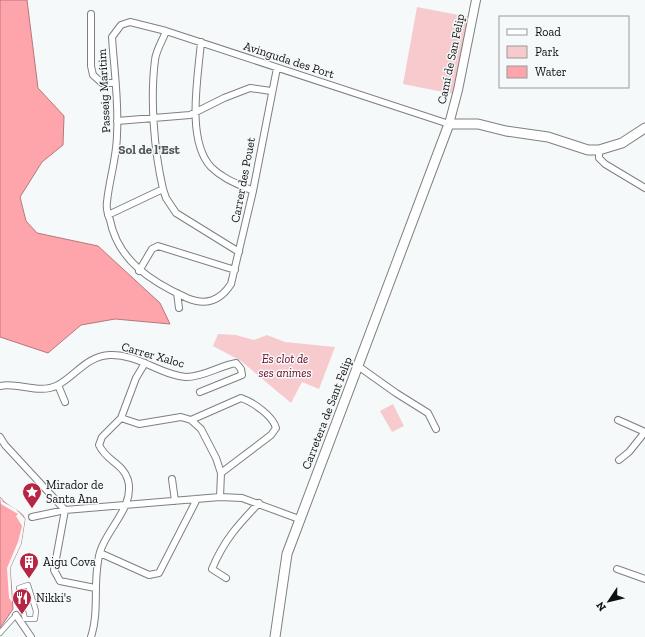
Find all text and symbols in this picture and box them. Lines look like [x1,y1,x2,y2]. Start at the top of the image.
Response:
street label: Camí de San Felip [435,12,467,105]
legend [499,16,629,88]
text: Road [535,25,561,39]
street label: Avinguda des Port [242,39,337,81]
text: Park [535,45,560,59]
street label: Passeig Marítim [95,48,113,133]
text: Water [535,65,567,79]
street label: Carrer des Pouet [228,136,258,224]
district label: Sol de l'Est [118,142,181,157]
street label: Carrer Xaloc [120,339,187,371]
park label: Es clot de ses animes [258,352,312,380]
street label: Carretera de Sant Felip [299,354,355,471]
place label: Mirador de Santa Ana [46,478,104,506]
place icon: Mirador de Santa Ana [21,481,43,509]
building icon: Aigu Cova [18,551,40,579]
place label: Aigu Cova [43,555,96,569]
north arrow [589,581,629,621]
restaurant icon: Nikki's [11,587,33,615]
place label: Nikki's [36,591,71,605]
text: N [593,599,609,614]

